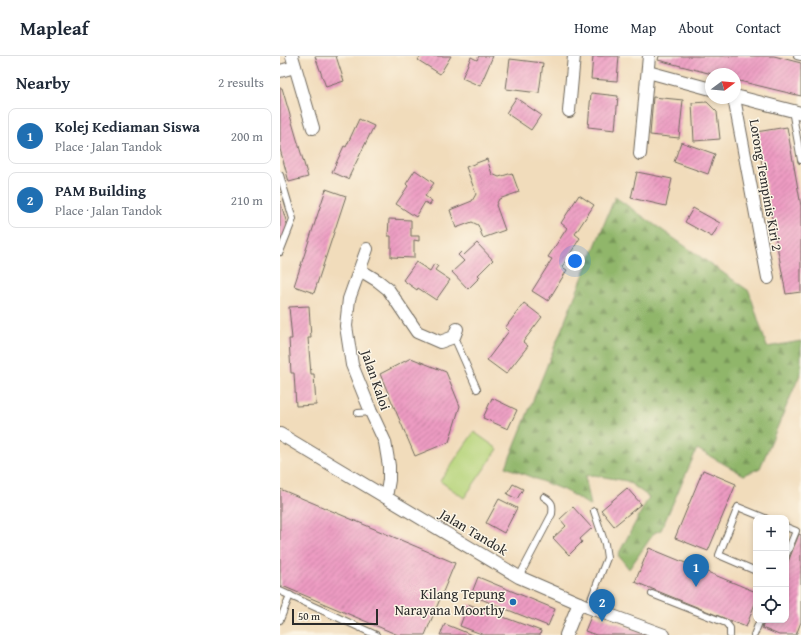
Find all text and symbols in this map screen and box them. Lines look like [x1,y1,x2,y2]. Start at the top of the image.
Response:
text: Mapleaf [20,14,89,42]
text: Home [574,18,609,38]
text: Map [631,18,656,38]
text: About [678,18,714,38]
text: Contact [736,18,781,38]
north arrow [705,68,741,104]
text: Nearby [16,70,70,95]
text: 2 results [218,73,264,92]
text: Kolej Kediaman Siswa [55,116,200,137]
street label: Lorong Tempinis Kiri 2 [745,118,787,252]
text: 1 [27,127,33,146]
text: 200 m [231,127,263,146]
text: Place · Jalan Tandok [55,137,162,156]
text: PAM Building [55,180,146,201]
text: 2 [27,191,33,210]
text: 210 m [231,191,263,210]
text: Place · Jalan Tandok [55,201,162,220]
your location [565,251,585,271]
street label: Jalan Kaloi [356,345,396,413]
street label: Jalan Tandok [435,503,512,561]
map controls [753,515,789,623]
button: + [753,515,789,551]
button: − [753,551,789,587]
pin: 1 [683,554,709,587]
place label: Kilang Tepung Narayana Moorthy [395,584,505,620]
button: locate [753,587,789,623]
pin: 2 [589,589,615,622]
marker: Kilang Tepung Narayana Moorthy [508,597,518,607]
scale bar [292,607,378,626]
text: 50 m [298,608,320,624]

